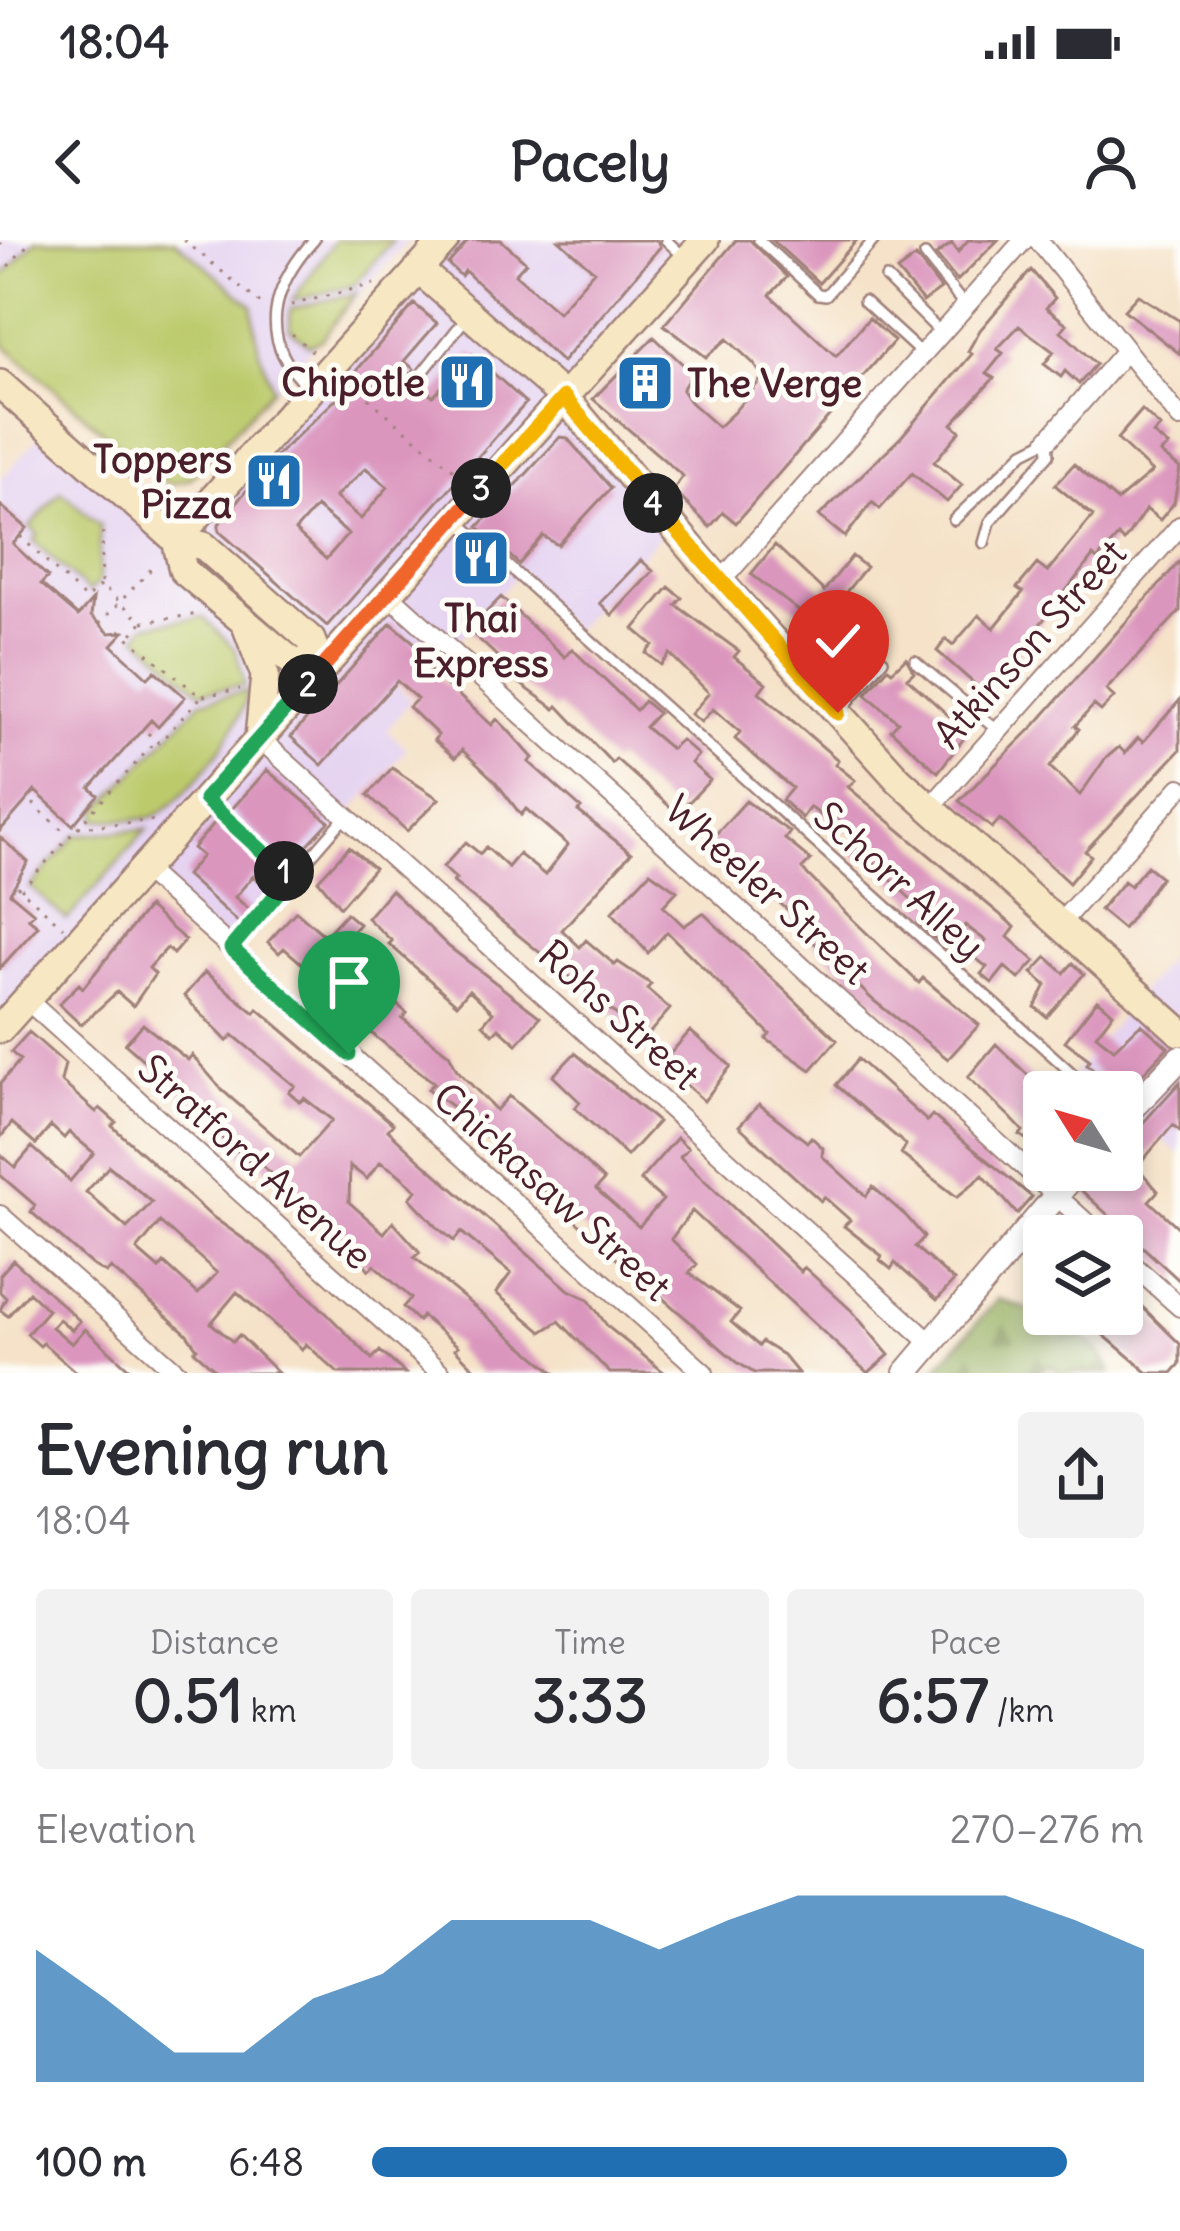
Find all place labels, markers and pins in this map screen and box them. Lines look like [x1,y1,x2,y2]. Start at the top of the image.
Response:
restaurant icon: Chipotle [436,351,498,413]
building icon: The Verge [614,352,676,414]
place label: Chipotle [281,358,425,407]
place label: The Verge [687,359,862,408]
place label: Toppers Pizza [93,435,232,529]
restaurant icon: Toppers Pizza [243,450,305,512]
pin: 3 [451,458,511,518]
pin: 4 [623,473,683,533]
restaurant icon: Thai Express [450,527,512,589]
pin [787,590,889,713]
place label: Thai Express [413,594,549,688]
pin: 2 [278,654,338,714]
pin: 1 [254,841,314,901]
pin [298,931,400,1054]

